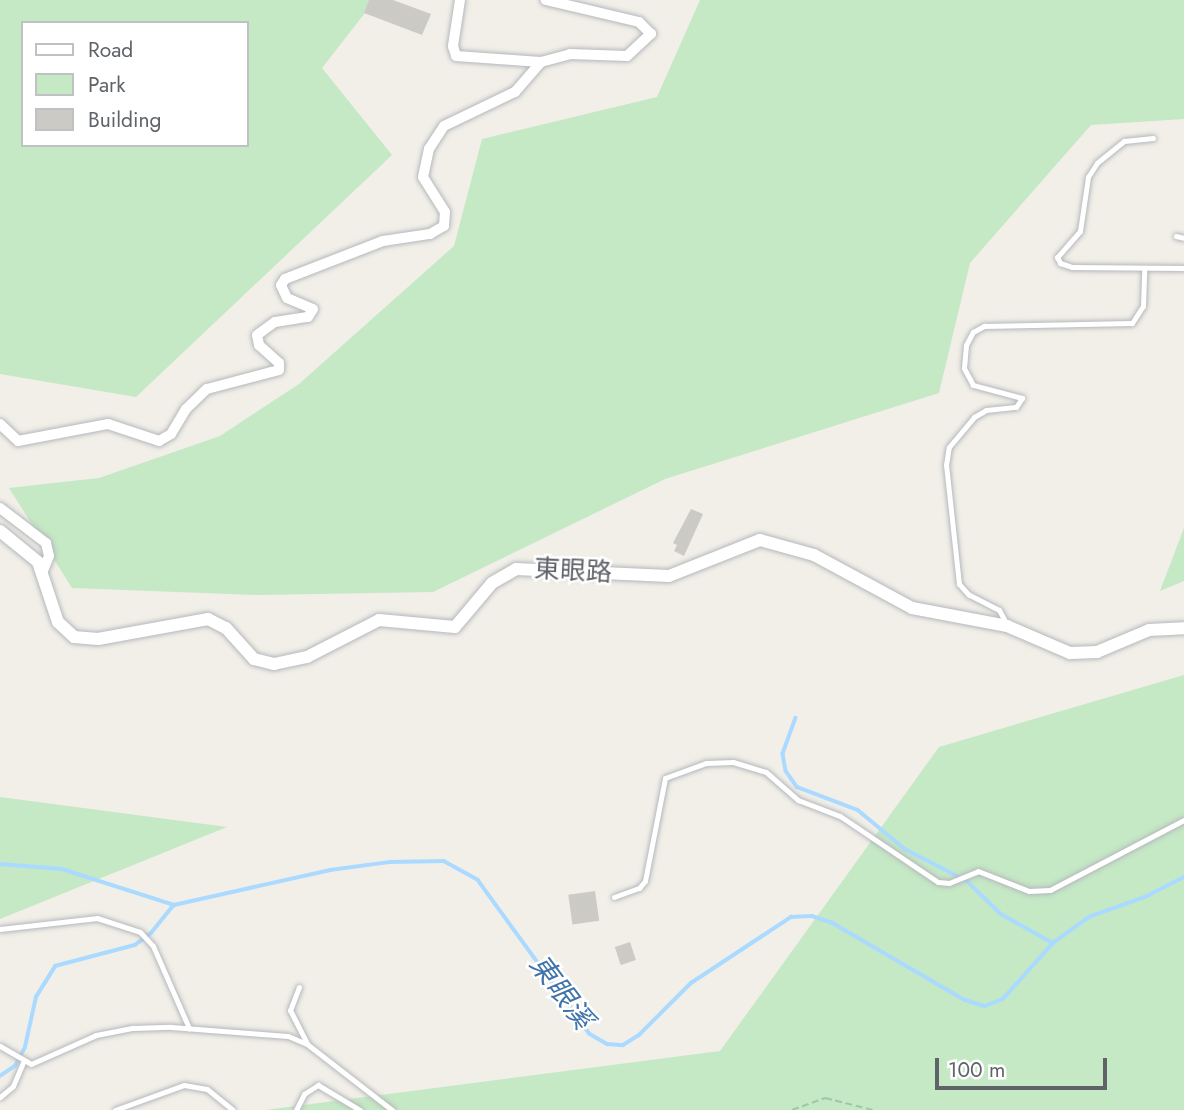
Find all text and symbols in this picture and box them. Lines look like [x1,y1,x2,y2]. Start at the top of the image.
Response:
legend [21,21,248,147]
text: Road [88,35,133,65]
text: Park [88,70,125,100]
text: Building [88,105,161,135]
street label: 東眼路 [533,553,613,589]
water label: 東眼溪 [522,948,600,1036]
scale bar [939,1044,1110,1088]
text: 100 m [948,1055,1005,1085]

